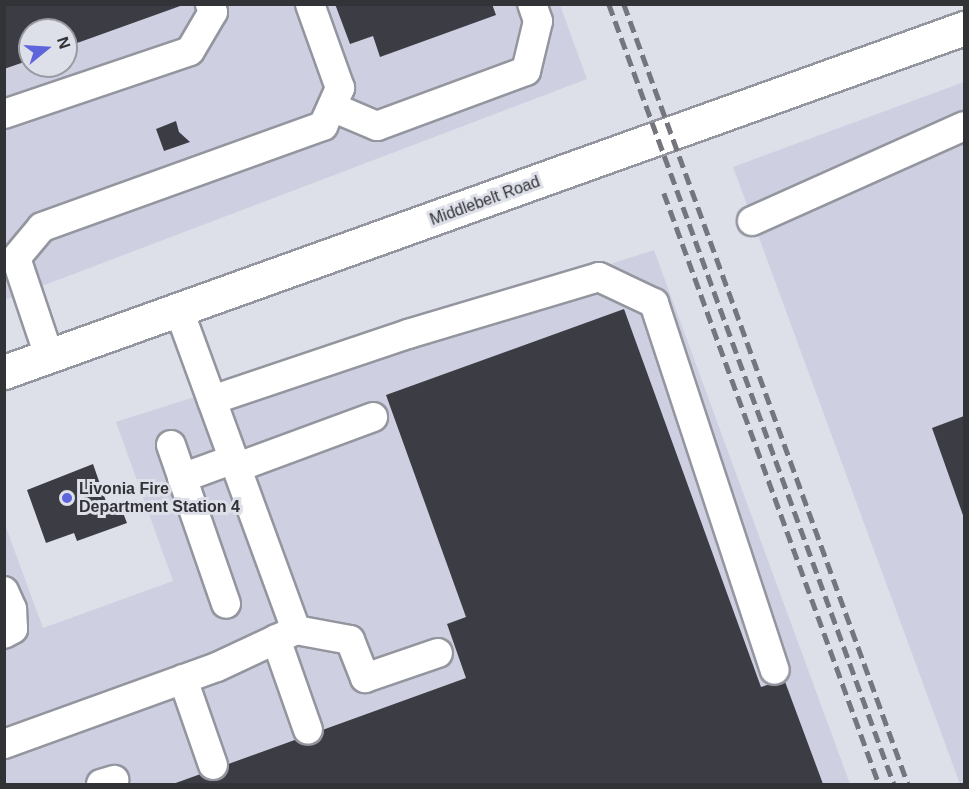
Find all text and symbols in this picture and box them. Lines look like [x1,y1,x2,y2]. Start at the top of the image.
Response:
north arrow [18,18,78,78]
text: N [54,35,74,51]
street label: Middlebelt Road [427,172,543,230]
place label: Livonia Fire Department Station 4 [79,479,240,517]
marker: Livonia Fire Department Station 4 [60,491,74,505]

